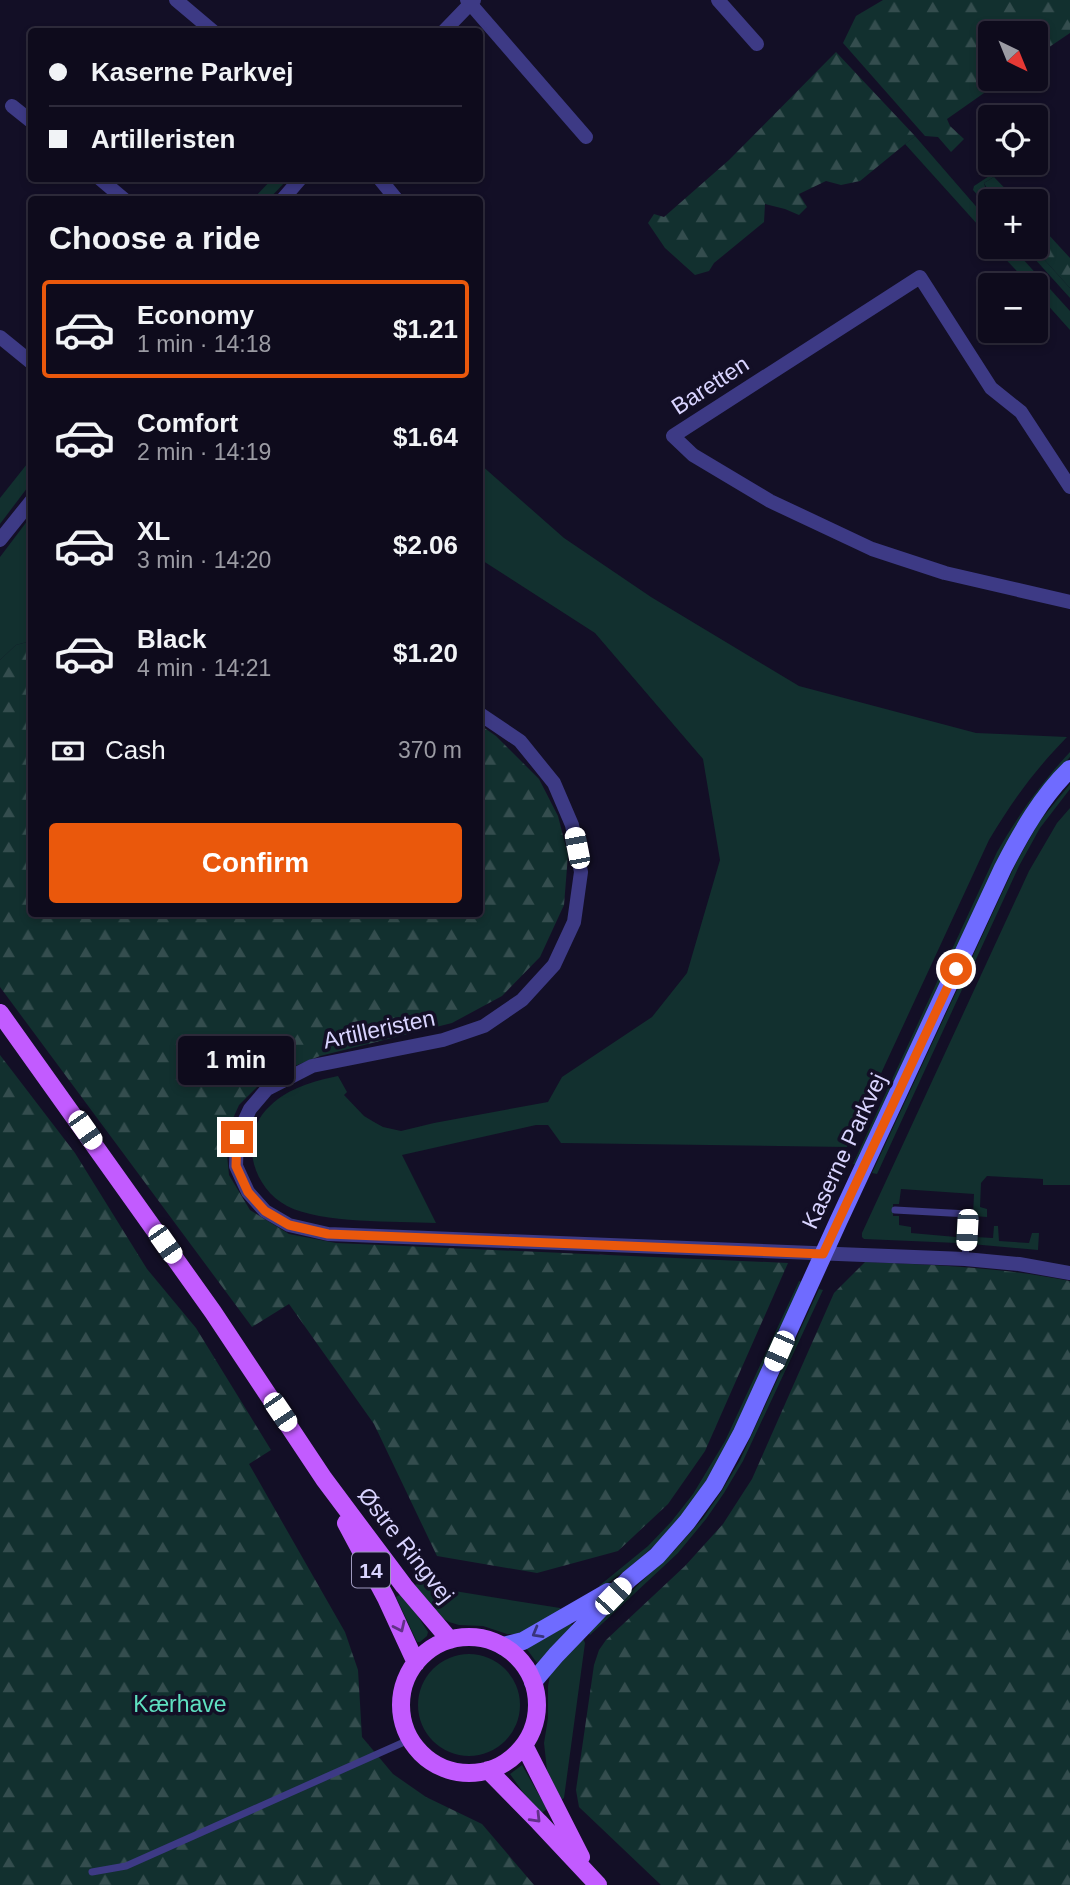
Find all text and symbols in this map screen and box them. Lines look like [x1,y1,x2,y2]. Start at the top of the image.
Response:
north arrow [978,21,1048,91]
map controls [978,21,1048,343]
text: Kaserne Parkvej [91,57,293,87]
button: locate [978,105,1048,175]
text: Artilleristen [91,124,236,154]
button: + [978,189,1048,259]
text: Choose a ride [49,220,261,256]
button: − [978,273,1048,343]
icon: car [53,298,116,361]
text: Economy [137,300,254,330]
text: $1.21 [393,314,458,344]
text: 1 min · 14:18 [137,331,271,357]
street label: Baretten [666,350,754,420]
icon: car [53,406,116,469]
text: Comfort [137,408,238,438]
text: $1.64 [393,422,458,452]
text: 2 min · 14:19 [137,439,271,465]
icon: car [53,514,116,577]
text: XL [137,516,170,546]
text: $2.06 [393,530,458,560]
text: 3 min · 14:20 [137,547,271,573]
icon: car [53,622,116,685]
text: Black [137,624,206,654]
text: $1.20 [393,638,458,668]
text: 4 min · 14:21 [137,655,271,681]
icon: cash [49,732,87,770]
text: Cash [105,735,166,765]
text: 370 m [398,737,462,763]
button: Confirm [49,823,462,903]
car [563,825,592,871]
route start [940,953,972,985]
street label: Artilleristen [321,1004,437,1054]
callout: 1 min [179,1036,295,1084]
text: 1 min [206,1047,266,1073]
street label: Kaserne Parkvej [797,1069,891,1233]
car [65,1107,106,1153]
route end [221,1121,253,1153]
car [956,1208,979,1252]
car [145,1221,186,1267]
car [761,1328,798,1374]
car [260,1389,301,1435]
street label: Østre Ringvej [353,1482,459,1608]
road number: 14 [352,1552,390,1588]
car [591,1574,636,1618]
one-way arrow [392,1620,406,1632]
one-way arrow [532,1625,545,1638]
park label: Kærhave [133,1691,227,1717]
one-way arrow [528,1810,541,1823]

